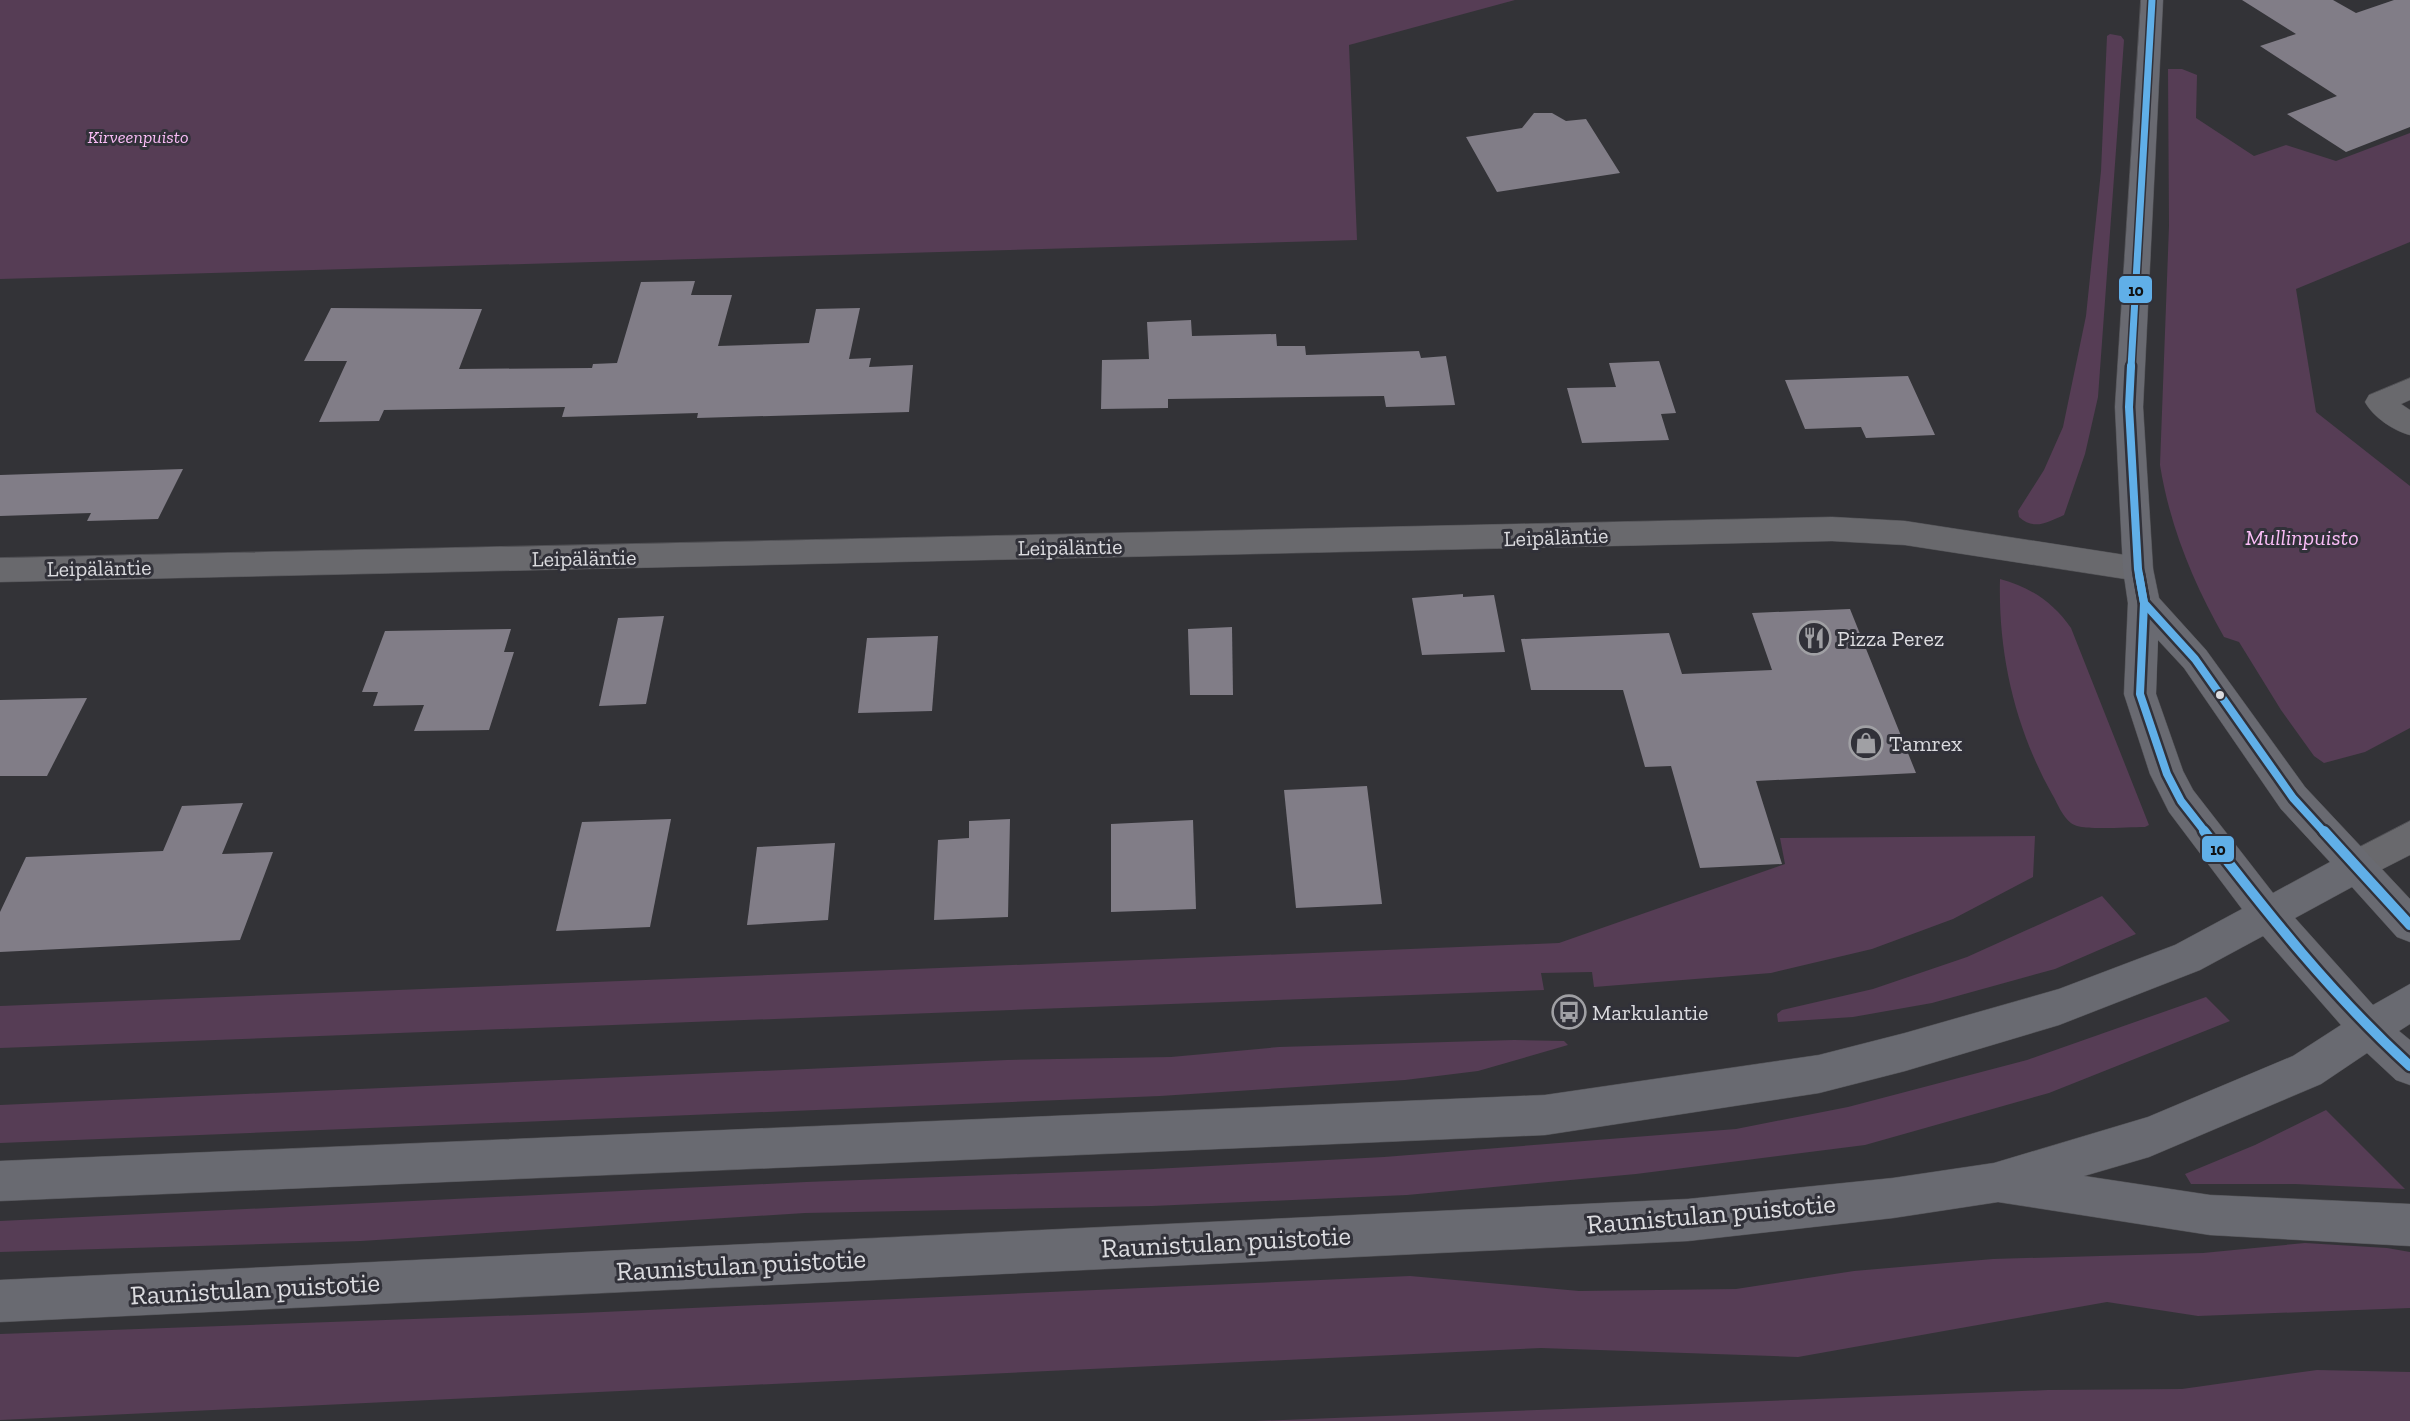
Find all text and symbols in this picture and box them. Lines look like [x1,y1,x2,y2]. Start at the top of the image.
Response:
park label: Kirveenpuisto [87,126,189,148]
line badge: 10 [2118,275,2153,304]
text: 10 [2128,281,2144,300]
street label: Leipäläntie [1503,522,1609,552]
park label: Mullinpuisto [2245,524,2359,551]
street label: Leipäläntie [1017,533,1123,561]
street label: Leipäläntie [531,544,637,572]
street label: Leipäläntie [46,554,152,582]
restaurant icon: Pizza Perez [1796,620,1832,656]
place label: Pizza Perez [1837,625,1944,652]
unlabelled marker [2214,689,2226,701]
shop icon: Tamrex [1848,725,1884,761]
place label: Tamrex [1889,730,1962,757]
line badge: 10 [2201,835,2235,863]
text: 10 [2210,840,2226,859]
bus stop icon: Markulantie [1551,994,1587,1030]
place label: Markulantie [1592,999,1708,1026]
street label: Raunistulan puistotie [1585,1187,1837,1241]
street label: Raunistulan puistotie [1100,1219,1352,1265]
street label: Raunistulan puistotie [615,1242,867,1288]
street label: Raunistulan puistotie [129,1266,381,1312]

